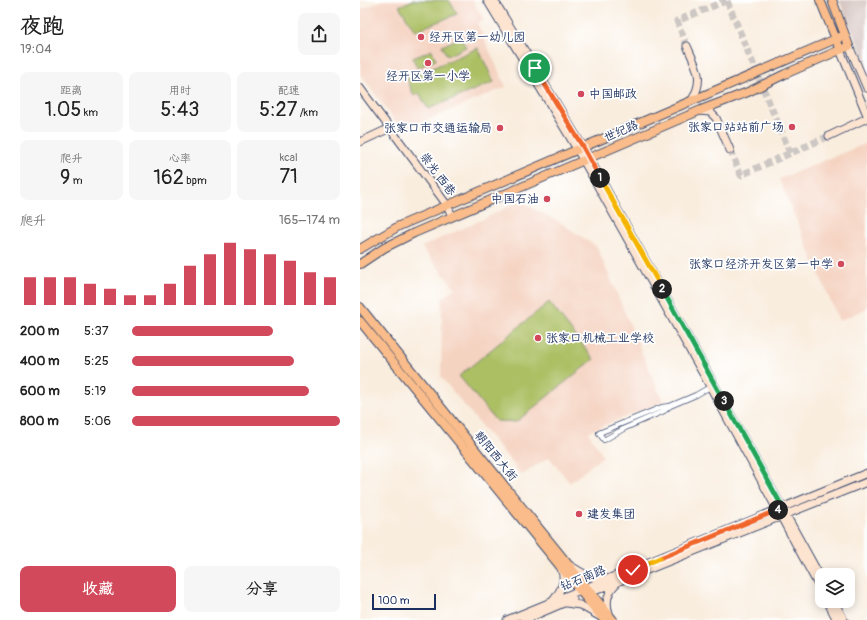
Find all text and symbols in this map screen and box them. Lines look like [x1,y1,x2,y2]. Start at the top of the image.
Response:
text: 夜跑 [20,12,64,40]
button: share [298,13,340,55]
place label: 经开区第一幼儿园 [429,30,525,45]
marker: 经开区第一幼儿园 [416,32,426,42]
text: 19:04 [20,41,52,57]
pin [518,51,552,85]
icon: arrive [524,57,546,79]
marker: 经开区第一小学 [423,58,433,68]
place label: 经开区第一小学 [386,69,470,84]
text: 距离 [60,84,82,97]
text: 用时 [169,84,191,97]
text: 配速 [278,84,300,97]
place label: 中国邮政 [589,87,637,102]
marker: 中国邮政 [576,89,586,99]
text: 1.05 [45,97,81,122]
text: 5:43 [161,97,199,122]
text: 5:27 [259,97,297,122]
text: km [81,106,98,119]
text: /km [297,106,318,119]
street label: 世纪路 [602,118,641,145]
place label: 张家口站站前广场 [688,120,784,135]
place label: 张家口市交通运输局 [384,121,492,136]
marker: 张家口站站前广场 [787,122,797,132]
marker: 张家口市交通运输局 [495,123,505,133]
street label: 崇光 西巷 [416,150,459,199]
text: kcal [280,151,298,164]
text: 爬升 [60,152,82,165]
text: 心率 [169,152,191,165]
text: 71 [279,164,298,189]
text: 9 [60,165,70,190]
text: 162 [153,165,184,190]
pin: 1 [590,168,610,188]
text: 1 [598,171,602,184]
text: m [70,174,83,187]
text: bpm [184,174,207,187]
place label: 中国石油 [491,192,539,207]
marker: 中国石油 [542,194,552,204]
text: 165–174 m [279,212,340,228]
text: 爬升 [20,213,46,229]
place label: 张家口经济开发区第一中学 [689,257,833,272]
marker: 张家口经济开发区第一中学 [836,259,846,269]
pin: 2 [652,279,672,299]
text: 2 [659,282,665,295]
text: 200 m [20,323,59,339]
text: 5:37 [84,323,109,339]
place label: 张家口机械工业学校 [546,331,654,346]
marker: 张家口机械工业学校 [533,333,543,343]
text: 400 m [20,353,60,369]
text: 5:25 [84,353,109,369]
text: 600 m [20,383,60,399]
text: 5:19 [84,383,106,399]
pin: 3 [714,391,734,411]
text: 3 [721,394,727,407]
text: 800 m [20,413,59,429]
text: 5:06 [84,413,111,429]
street label: 朝阳西大街 [471,428,520,484]
pin: 4 [768,500,788,520]
text: 4 [775,503,781,516]
place label: 建发集团 [587,507,635,522]
marker: 建发集团 [574,509,584,519]
pin [616,553,650,587]
icon: check [622,559,644,581]
street label: 钻石南路 [558,563,608,594]
button: 收藏 [20,566,176,612]
button: 分享 [184,566,340,612]
map controls [815,568,855,608]
button: layers [815,568,855,608]
scale bar [372,592,436,611]
text: 100 m [378,594,409,607]

